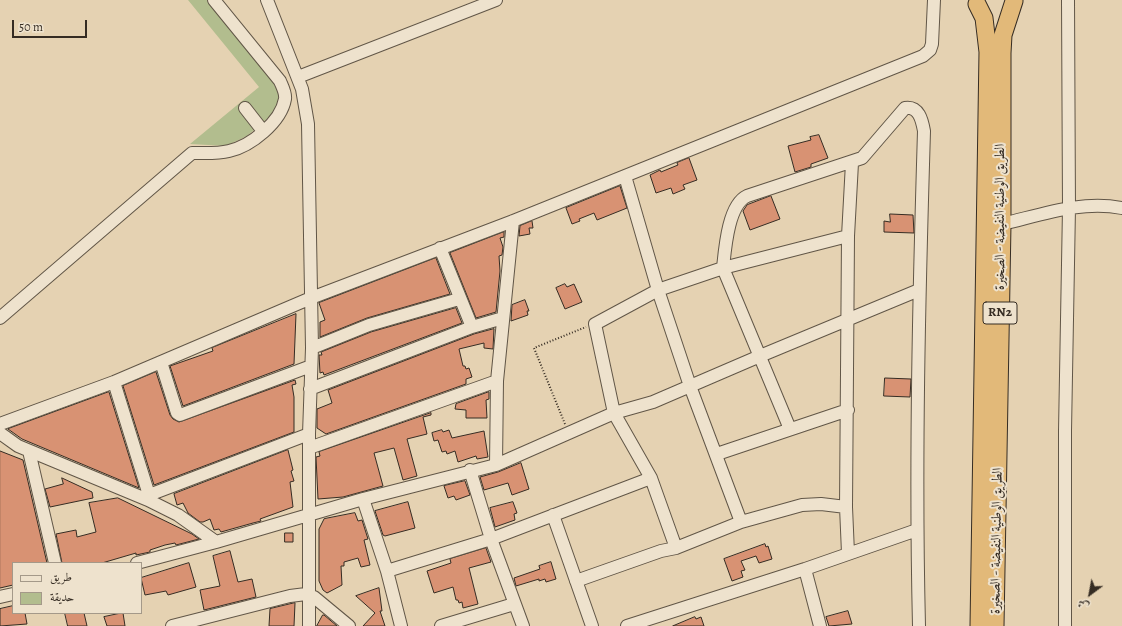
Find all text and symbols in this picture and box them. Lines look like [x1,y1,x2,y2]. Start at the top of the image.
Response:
scale bar [14,12,89,38]
text: 50 m [19,19,43,35]
street label: الطريق الوطنية النفيضة - الصخيرة [993,144,1009,290]
road number: RN2 [983,302,1017,324]
street label: الطريق الوطنية النفيضة - الصخيرة [987,468,1007,614]
legend [12,562,142,614]
text: طريق [50,569,72,585]
north arrow [1070,574,1110,614]
text: حديقة [50,589,74,605]
text: ش [1075,595,1092,614]

